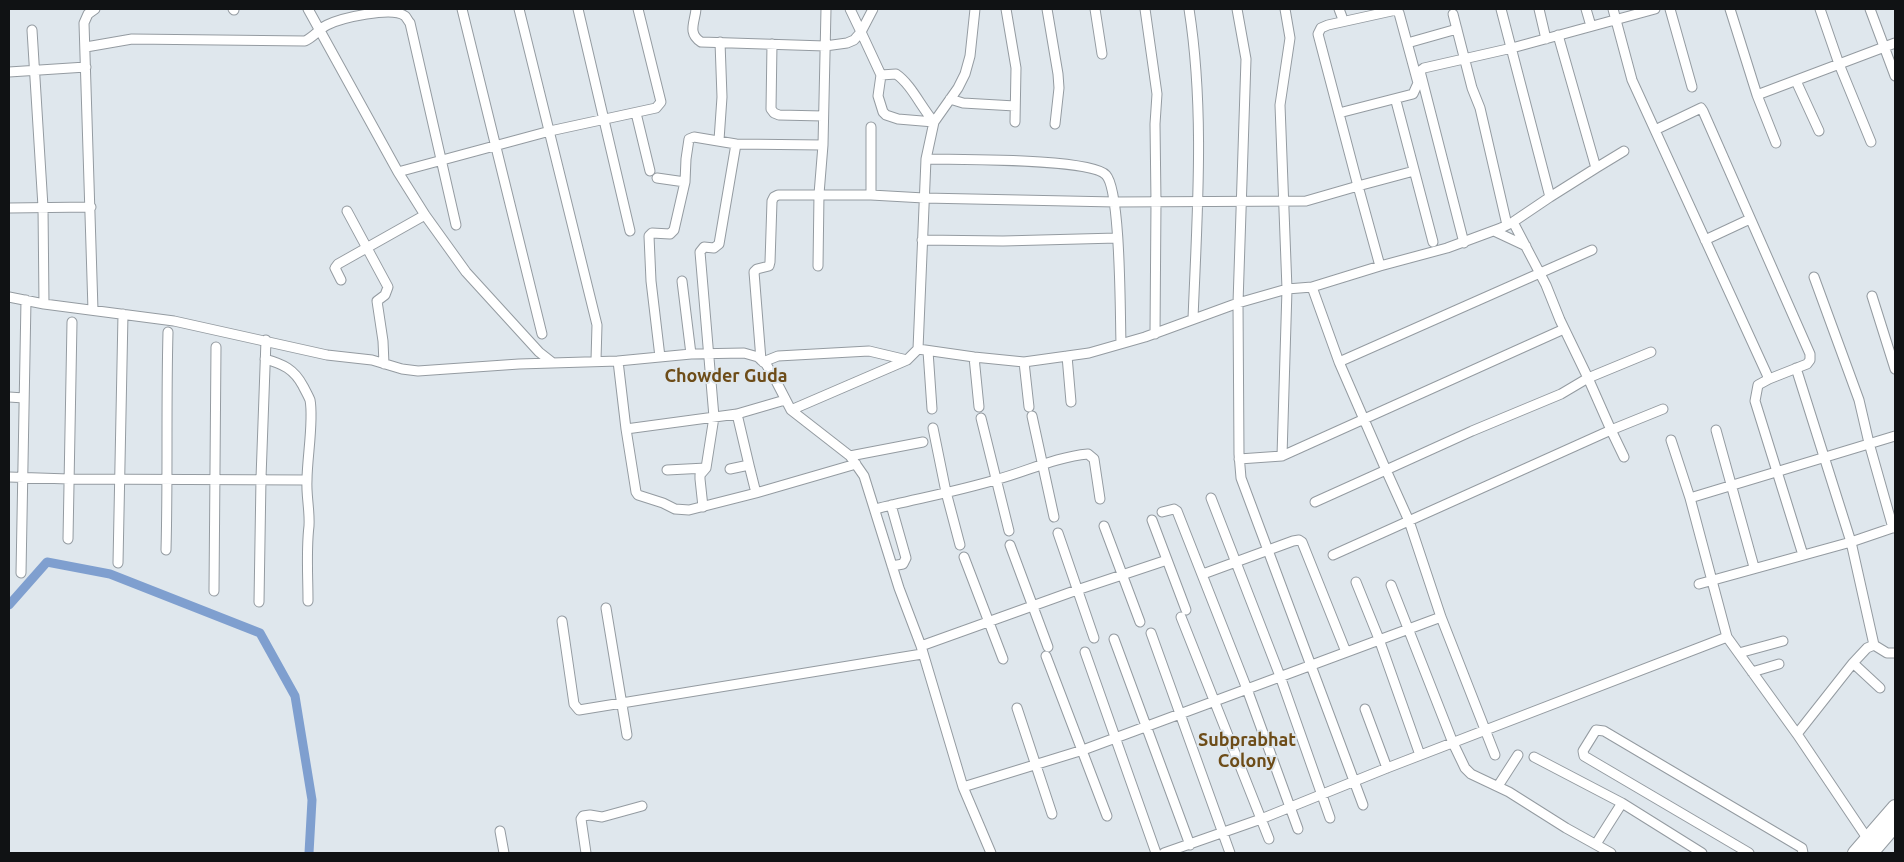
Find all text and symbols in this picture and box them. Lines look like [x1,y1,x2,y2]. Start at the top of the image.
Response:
district label: Chowder Guda [665,365,787,387]
district label: Subprabhat Colony [1198,729,1296,772]

